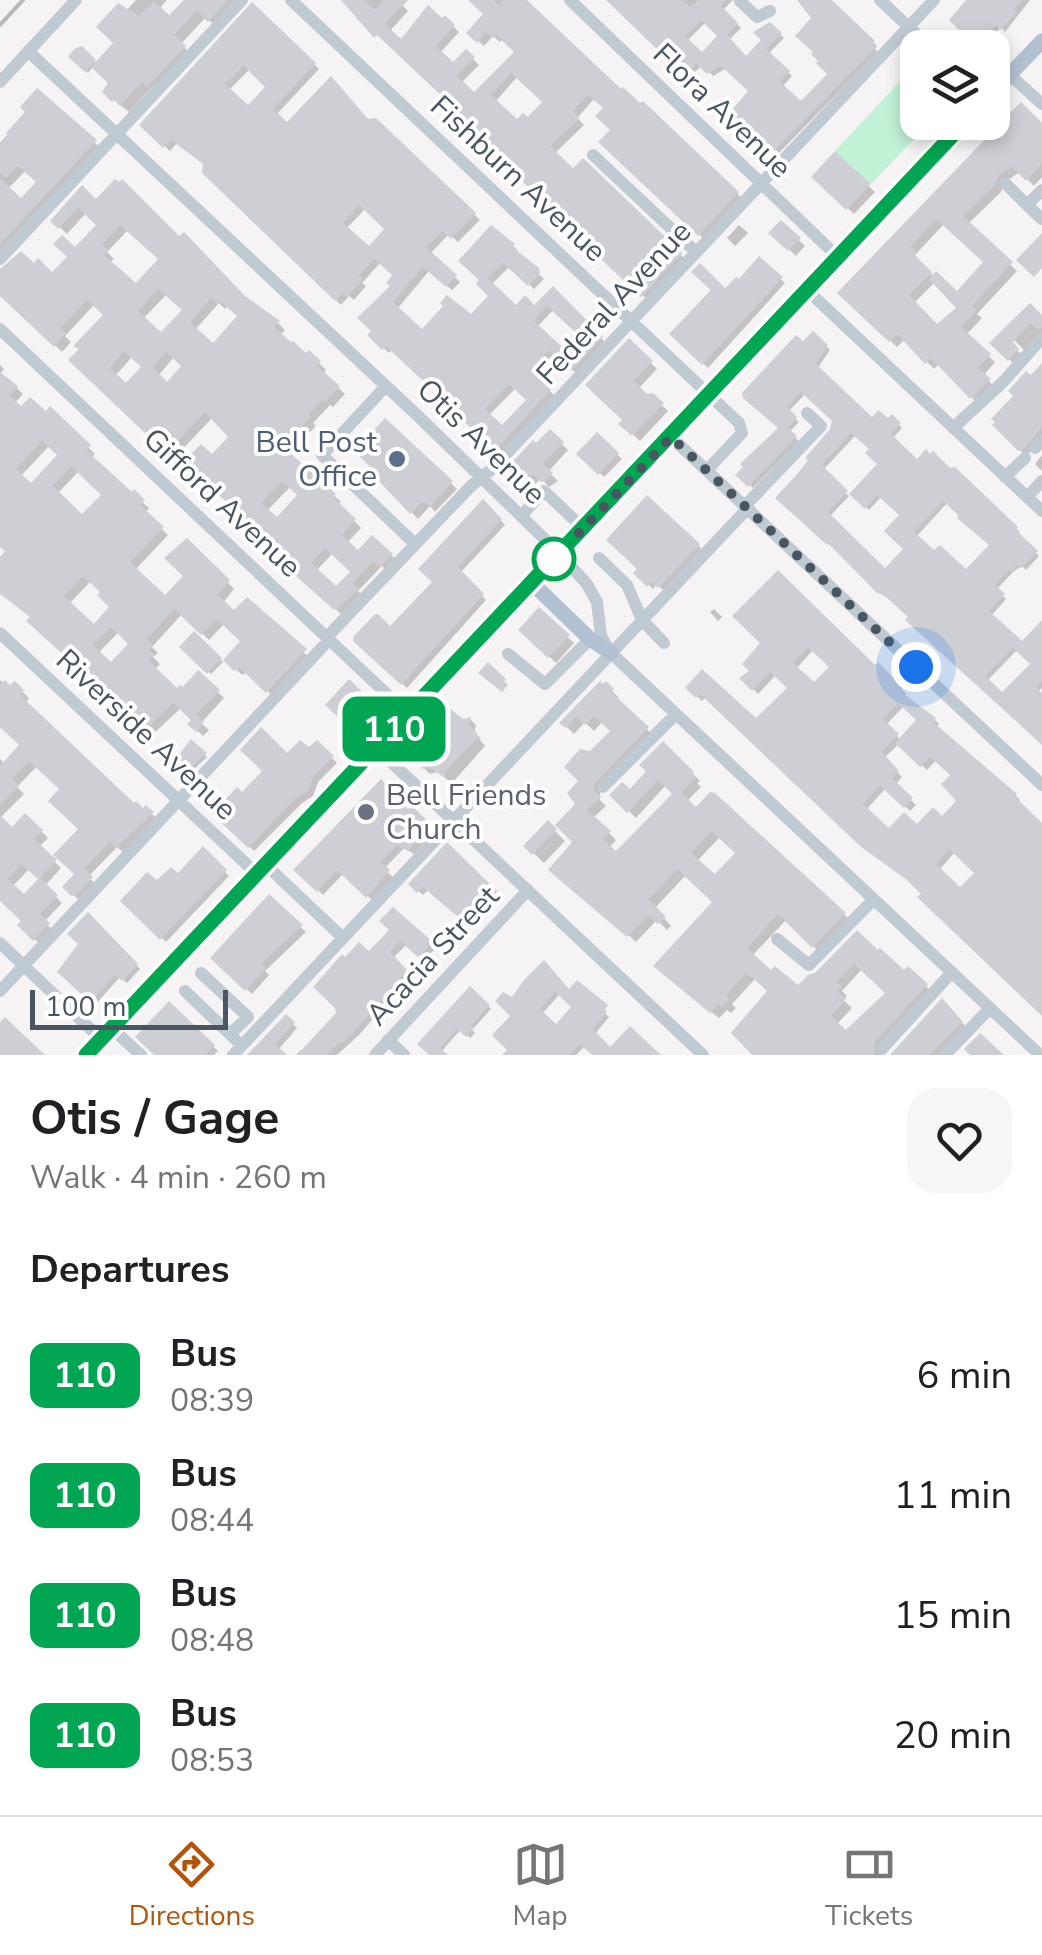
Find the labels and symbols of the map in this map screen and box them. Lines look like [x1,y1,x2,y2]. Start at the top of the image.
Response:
street label: Flora Avenue [644,34,800,188]
street label: Fishburn Avenue [421,87,615,271]
street label: Federal Avenue [527,212,701,394]
street label: Otis Avenue [408,370,554,514]
street label: Gifford Avenue [134,419,310,587]
place label: Bell Post Office [256,422,377,497]
marker: Bell Post Office [386,448,408,470]
unlabelled marker [533,538,575,580]
street label: Riverside Avenue [47,640,245,830]
your location [891,642,941,692]
line badge: 110 [336,696,452,762]
place label: Bell Friends Church [386,775,546,850]
marker: Bell Friends Church [355,801,377,823]
street label: Acacia Street [357,877,509,1035]
scale bar [30,985,228,1030]

